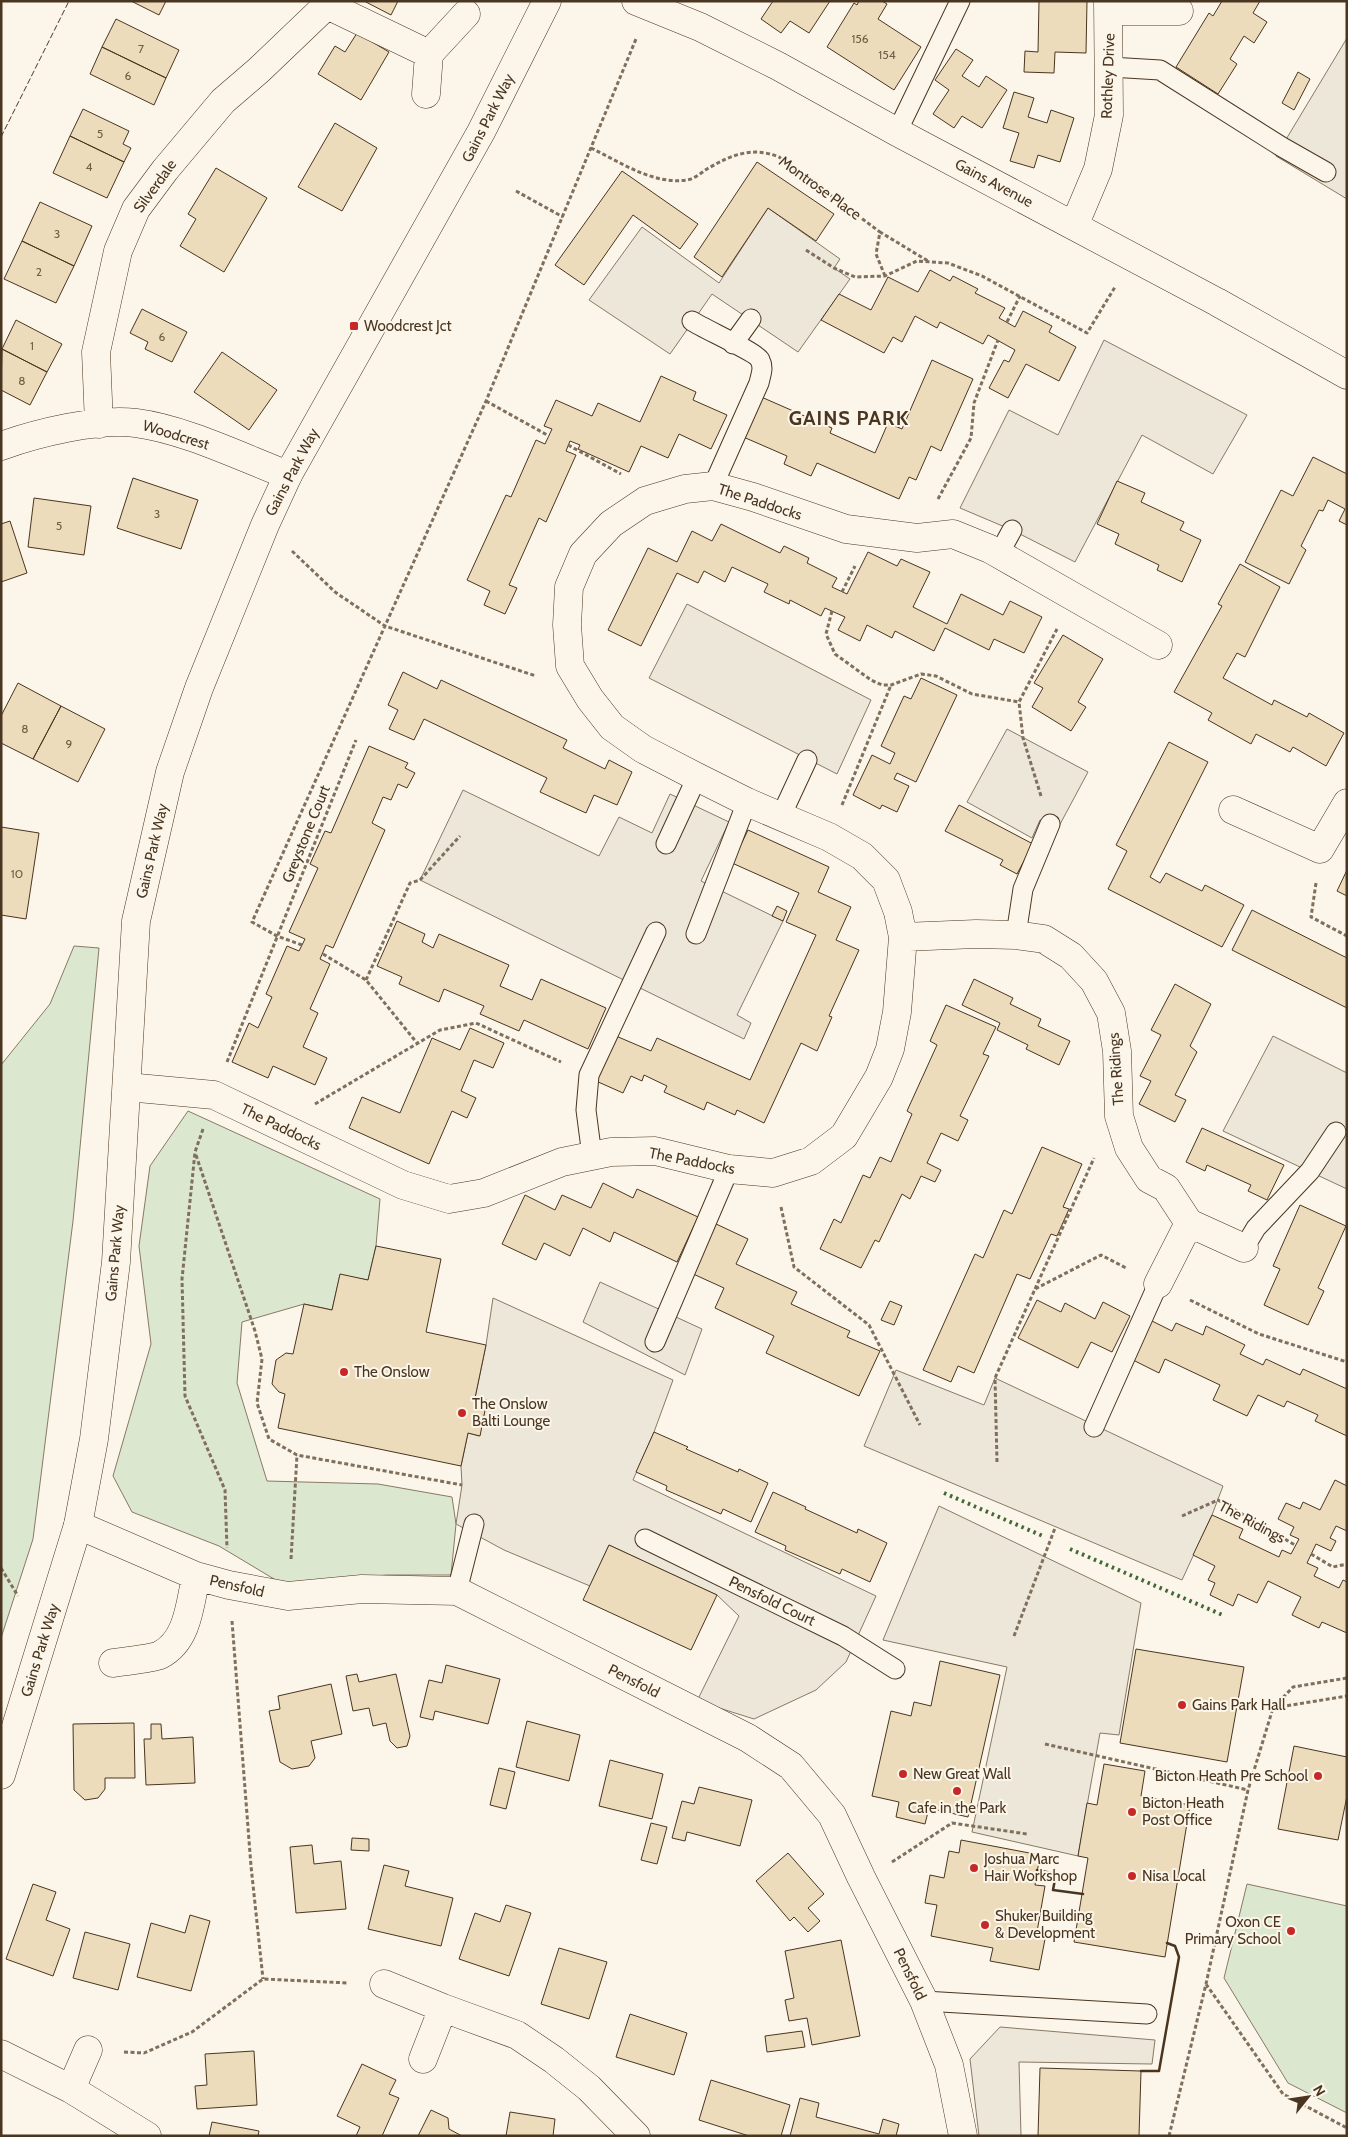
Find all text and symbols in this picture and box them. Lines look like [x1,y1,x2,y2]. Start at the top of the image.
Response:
house number: 156 [851,31,869,46]
street label: Rothley Drive [1098,33,1119,119]
house number: 7 [138,41,144,56]
house number: 154 [878,47,896,62]
house number: 6 [125,68,132,83]
street label: Gains Park Way [458,70,518,165]
house number: 5 [97,126,103,141]
street label: Montrose Place [775,152,865,224]
street label: Gains Avenue [952,155,1036,211]
street label: Silverdale [130,156,181,216]
house number: 4 [86,159,93,174]
house number: 3 [54,226,60,241]
house number: 2 [36,264,42,279]
place label: Woodcrest Jct [364,317,452,335]
marker: Woodcrest Jct [348,320,360,332]
house number: 6 [159,329,166,344]
house number: 1 [30,338,34,353]
house number: 8 [18,373,26,388]
district label: GAINS PARK [789,406,909,430]
street label: Woodcrest [141,416,211,454]
street label: Gains Park Way [261,425,323,519]
street label: The Paddocks [716,480,804,524]
house number: 3 [154,506,160,521]
house number: 5 [56,518,62,533]
house number: 8 [21,721,29,736]
house number: 9 [66,736,73,751]
street label: Greystone Court [278,783,334,885]
street label: Gains Park Way [132,801,172,900]
house number: 10 [11,866,23,881]
street label: The Ridings [1104,1032,1128,1106]
street label: The Paddocks [238,1100,324,1154]
street label: The Paddocks [647,1144,737,1178]
street label: Gains Park Way [102,1204,128,1302]
place label: The Onslow [354,1363,430,1381]
marker: The Onslow [338,1366,350,1378]
place label: The Onslow Balti Lounge [472,1395,551,1430]
marker: The Onslow Balti Lounge [456,1407,468,1419]
street label: The Ridings [1216,1497,1288,1547]
street label: Pensfold [208,1571,266,1601]
street label: Pensfold Court [726,1572,818,1630]
street label: Gains Park Way [17,1601,63,1699]
street label: Pensfold [605,1660,663,1702]
place label: Gains Park Hall [1192,1696,1286,1714]
marker: Gains Park Hall [1176,1699,1188,1711]
place label: New Great Wall [913,1765,1011,1783]
place label: Bicton Heath Pre School [1155,1767,1308,1785]
marker: New Great Wall [897,1768,909,1780]
marker: Bicton Heath Pre School [1312,1770,1324,1782]
marker: Cafe in the Park [951,1785,963,1797]
place label: Bicton Heath Post Office [1142,1794,1224,1829]
place label: Cafe in the Park [908,1799,1006,1817]
marker: Bicton Heath Post Office [1126,1806,1138,1818]
place label: Joshua Marc Hair Workshop [983,1850,1077,1885]
marker: Joshua Marc Hair Workshop [968,1862,980,1874]
place label: Nisa Local [1142,1867,1206,1885]
marker: Nisa Local [1126,1870,1138,1882]
place label: Shuker Building & Development [995,1907,1095,1942]
place label: Oxon CE Primary School [1185,1913,1281,1948]
marker: Shuker Building & Development [979,1919,991,1931]
marker: Oxon CE Primary School [1285,1925,1297,1937]
street label: Pensfold [890,1945,930,2003]
north arrow [1283,2072,1333,2122]
text: N [1309,2082,1330,2099]

